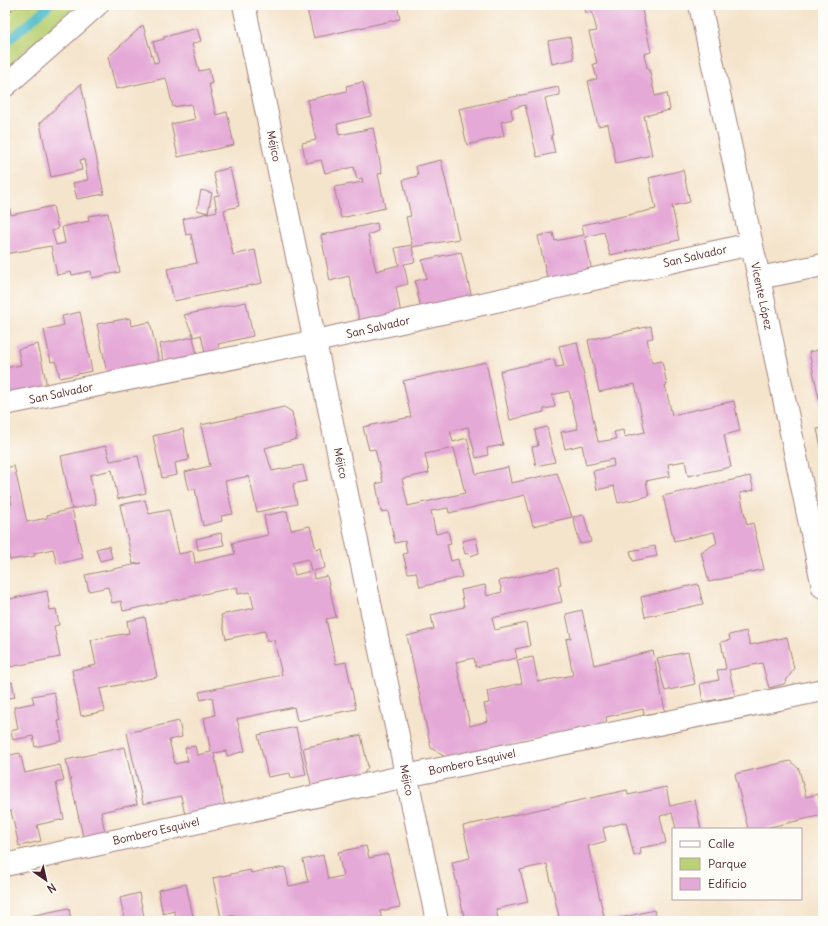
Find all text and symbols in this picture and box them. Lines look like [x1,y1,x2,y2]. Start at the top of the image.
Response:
street label: Méjico [264,129,284,163]
street label: San Salvador [662,242,729,270]
street label: Vicente López [748,261,776,331]
street label: San Salvador [345,313,412,341]
street label: San Salvador [28,379,95,407]
street label: Méjico [331,446,351,480]
street label: Bombero Esquivel [427,746,517,778]
street label: Méjico [397,763,417,797]
street label: Bombero Esquivel [111,814,201,848]
legend [672,828,802,900]
text: Calle [708,836,735,851]
text: Parque [708,856,747,871]
north arrow [26,860,66,900]
text: Edificio [708,876,747,891]
text: N [45,880,59,896]

